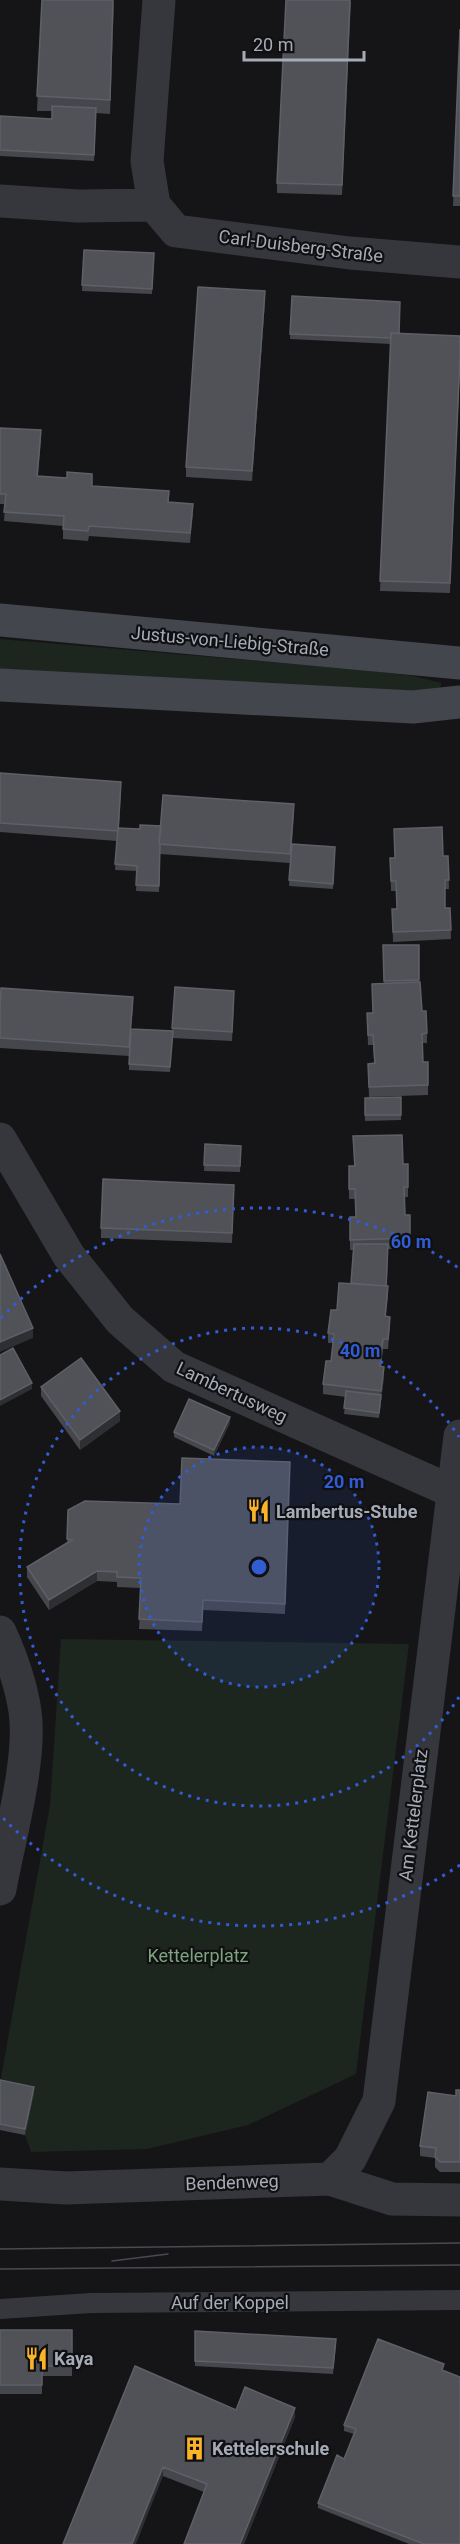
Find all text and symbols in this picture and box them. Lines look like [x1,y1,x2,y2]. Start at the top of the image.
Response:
scale bar [244,24,364,62]
text: 20 m [253,34,293,55]
street label: Carl-Duisberg-Straße [218,225,384,267]
street label: Justus-von-Liebig-Straße [130,622,330,660]
text: 60 m [391,1231,431,1252]
text: 40 m [340,1340,380,1361]
street label: Lambertusweg [173,1357,291,1427]
text: 20 m [324,1471,364,1492]
restaurant icon: Lambertus-Stube [245,1498,271,1524]
place label: Lambertus-Stube [276,1501,418,1522]
centre of rings [249,1557,269,1577]
street label: Am Kettelerplatz [394,1748,432,1882]
park label: Kettelerplatz [147,1945,249,1966]
street label: Bendenweg [185,2170,279,2194]
street label: Auf der Koppel [171,2292,289,2313]
restaurant icon: Kaya [23,2345,49,2371]
place label: Kaya [54,2348,94,2369]
building icon: Kettelerschule [181,2435,207,2461]
place label: Kettelerschule [212,2438,329,2459]

